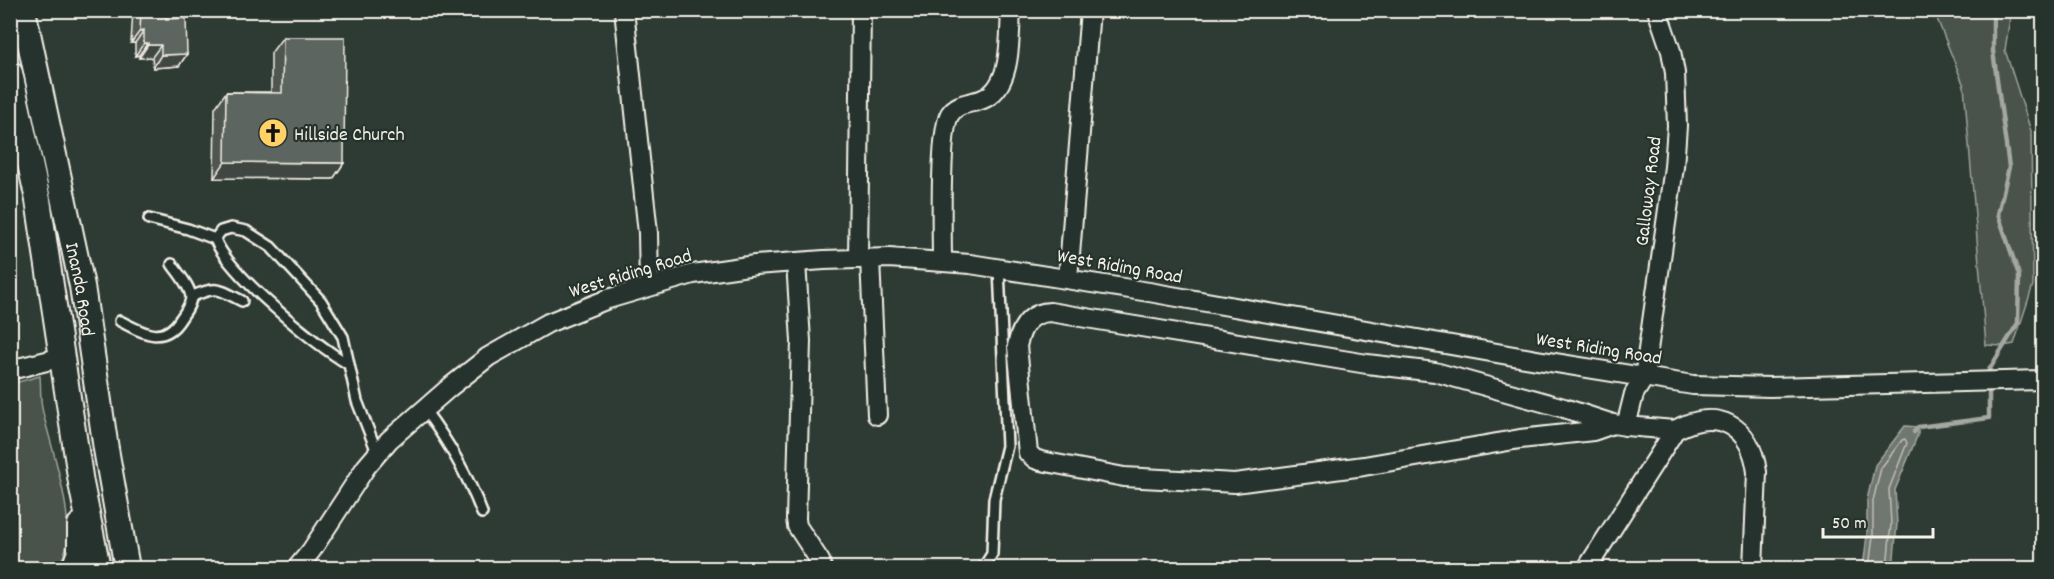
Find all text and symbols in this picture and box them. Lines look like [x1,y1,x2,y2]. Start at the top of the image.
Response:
church icon: Hillside Church [257,117,289,149]
place label: Hillside Church [294,122,405,150]
street label: Galloway Road [1629,135,1671,248]
street label: Inanda Road [56,240,100,338]
street label: West Riding Road [566,243,696,307]
street label: West Riding Road [1054,243,1184,293]
street label: West Riding Road [1534,326,1663,374]
scale bar [1823,501,1932,539]
text: 50 m [1832,512,1867,537]

